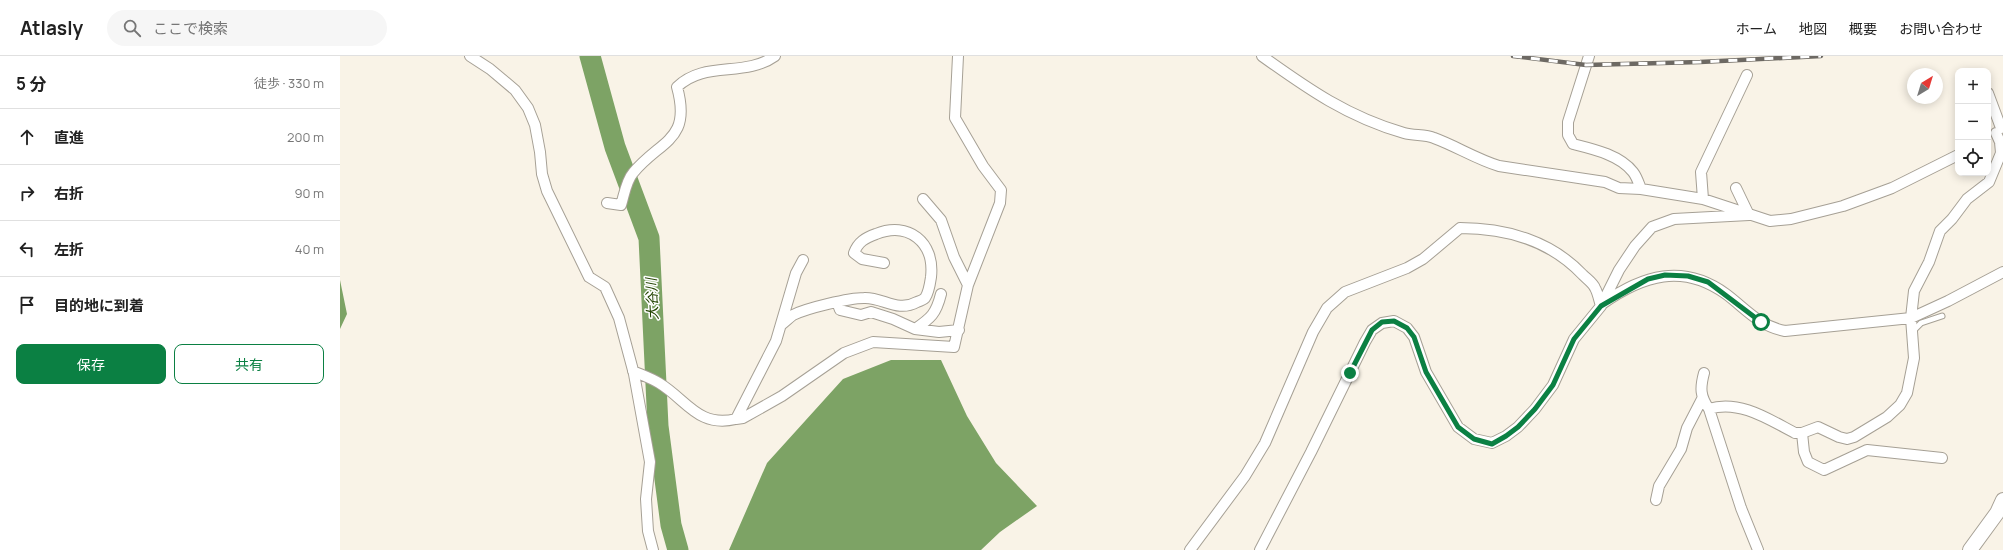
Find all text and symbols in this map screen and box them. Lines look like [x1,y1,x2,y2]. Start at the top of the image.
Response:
search box [107,10,387,46]
text: Atlasly [20,15,83,41]
icon: search [121,17,143,39]
text: ここで検索 [153,18,228,39]
text: ホーム [1735,19,1777,38]
text: 地図 [1799,19,1827,38]
text: 概要 [1849,19,1877,38]
text: お問い合わせ [1899,19,1983,38]
north arrow [1907,68,1943,104]
map controls [1955,68,1991,176]
button: + [1955,68,1991,104]
text: 5 分 [16,72,46,95]
text: 徒歩 · 330 m [254,74,324,92]
button: − [1955,104,1991,140]
icon: ahead [16,126,38,148]
text: 直進 [54,127,84,148]
text: 200 m [287,128,324,146]
button: locate [1955,140,1991,176]
icon: right [16,182,38,204]
text: 右折 [54,183,84,204]
text: 90 m [294,184,324,202]
icon: left [16,238,38,260]
text: 左折 [54,239,84,260]
text: 40 m [295,240,324,258]
water label: 大谷川 [641,276,662,320]
icon: arrive [16,294,38,316]
text: 目的地に到着 [54,295,144,316]
route start [1752,313,1770,331]
button: 保存 [16,344,166,384]
button: 共有 [174,344,324,384]
route end [1341,364,1359,382]

